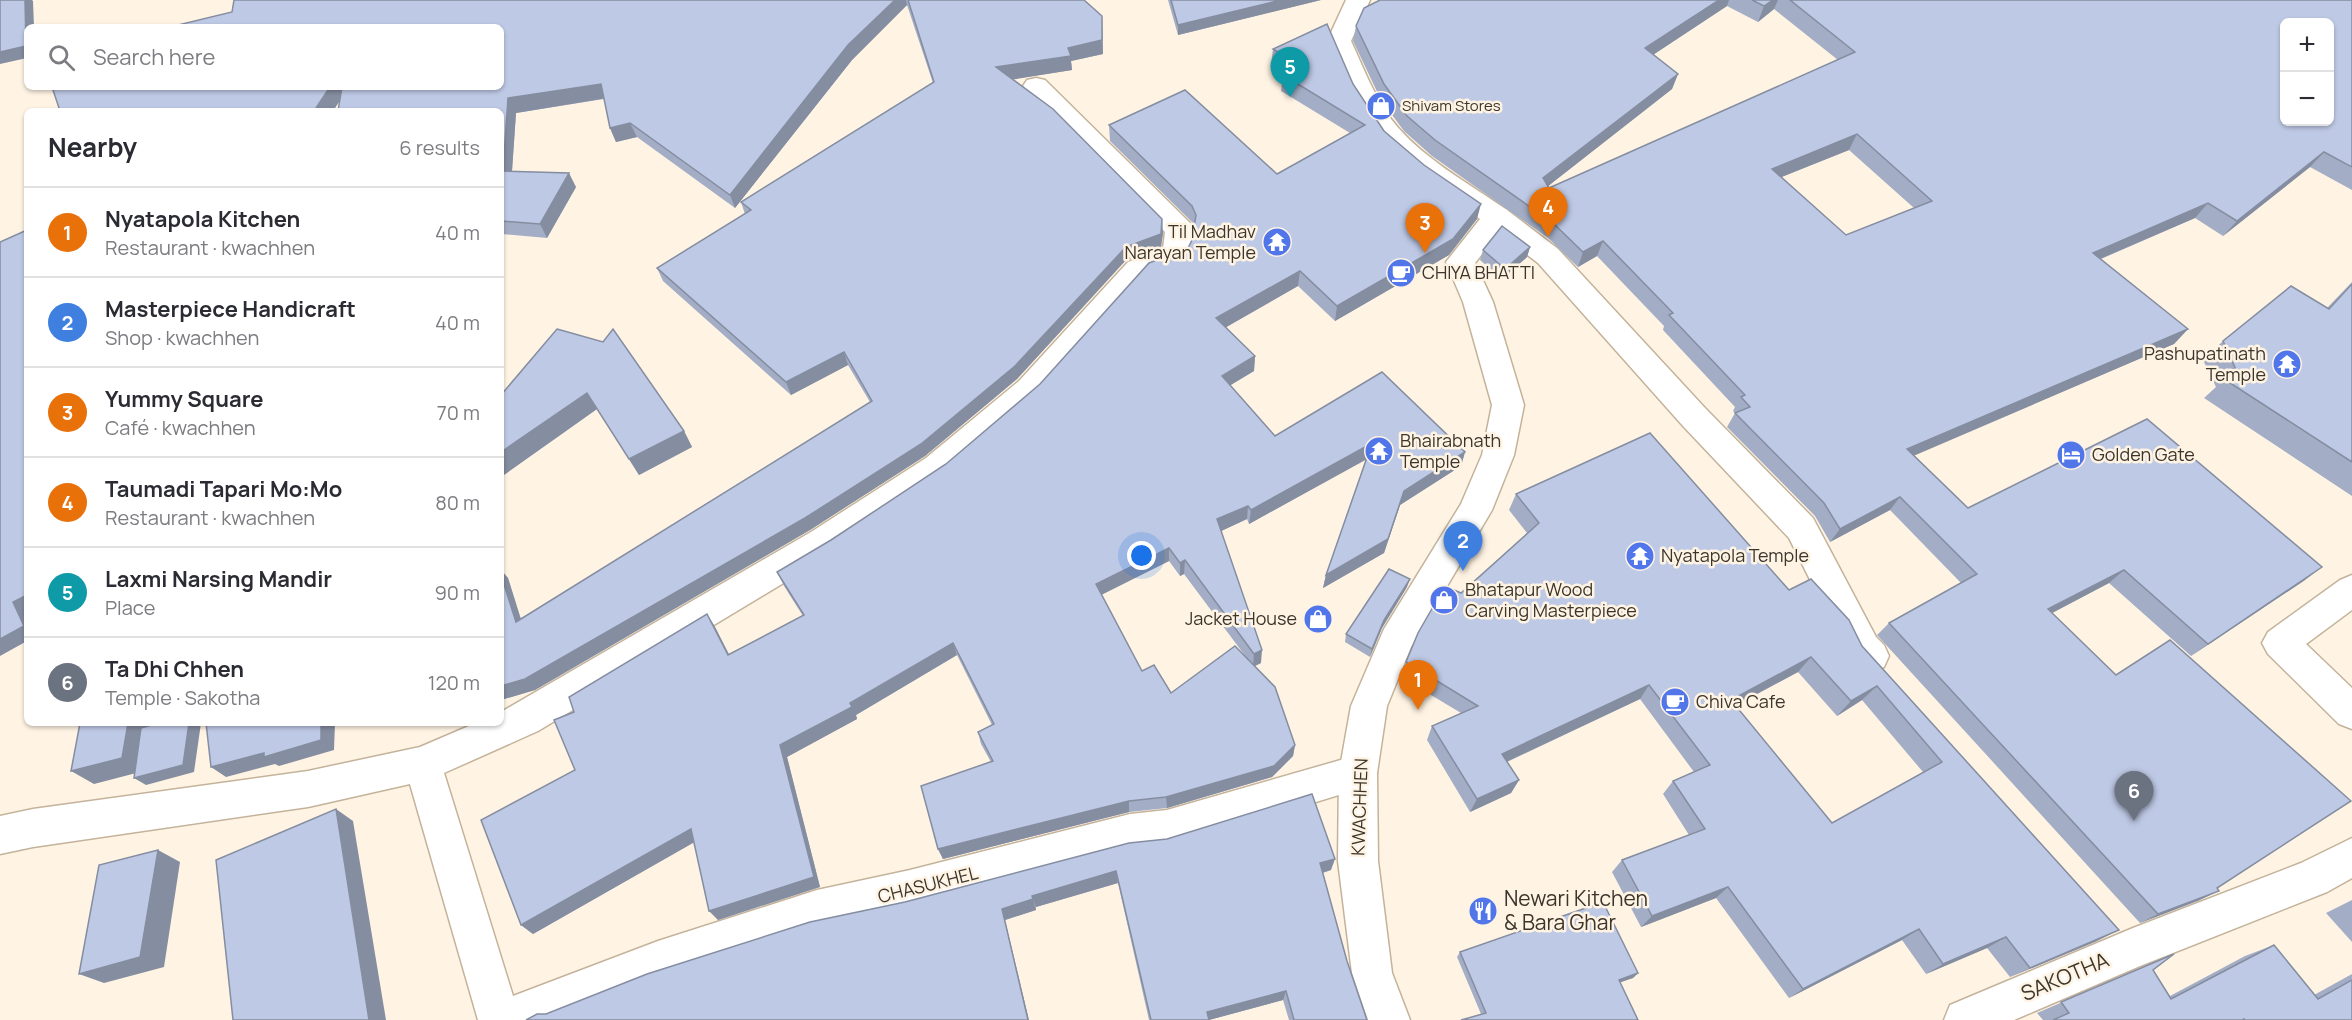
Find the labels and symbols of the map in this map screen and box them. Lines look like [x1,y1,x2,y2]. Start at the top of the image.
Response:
pin: 5 [1270,48,1310,97]
shop icon: Shivam Stores [1365,90,1397,122]
place label: Shivam Stores [1402,95,1501,116]
pin: 4 [1528,188,1568,237]
pin: 3 [1406,204,1444,253]
place label: Til Madhav Narayan Temple [1124,219,1256,264]
temple icon: Til Madhav Narayan Temple [1261,226,1293,258]
cafe icon: CHIYA BHATTI [1385,257,1417,289]
place label: CHIYA BHATTI [1422,260,1535,284]
place label: Pashupatinath Temple [2144,341,2266,386]
temple icon: Pashupatinath Temple [2271,348,2303,380]
place label: Bhairabnath Temple [1400,428,1501,473]
temple icon: Bhairabnath Temple [1363,435,1395,467]
hotel icon: Golden Gate [2055,439,2087,471]
place label: Golden Gate [2092,442,2195,466]
pin: 2 [1444,522,1482,571]
temple icon: Nyatapola Temple [1624,540,1656,572]
your location [1127,541,1156,570]
place label: Nyatapola Temple [1661,543,1809,567]
place label: Bhatapur Wood Carving Masterpiece [1465,577,1637,622]
shop icon: Bhatapur Wood Carving Masterpiece [1428,584,1460,616]
shop icon: Jacket House [1302,603,1334,635]
place label: Jacket House [1185,606,1297,630]
pin: 1 [1398,660,1438,710]
cafe icon: Chiva Cafe [1659,686,1691,718]
place label: Chiva Cafe [1696,689,1785,713]
street label: KWACHHEN [1345,758,1373,856]
pin: 6 [2114,772,2154,821]
street label: CHASUKHEL [875,860,980,908]
place label: Newari Kitchen & Bara Ghar [1504,884,1648,936]
restaurant icon: Newari Kitchen & Bara Ghar [1467,895,1499,927]
street label: SAKOTHA [2016,945,2113,1007]

